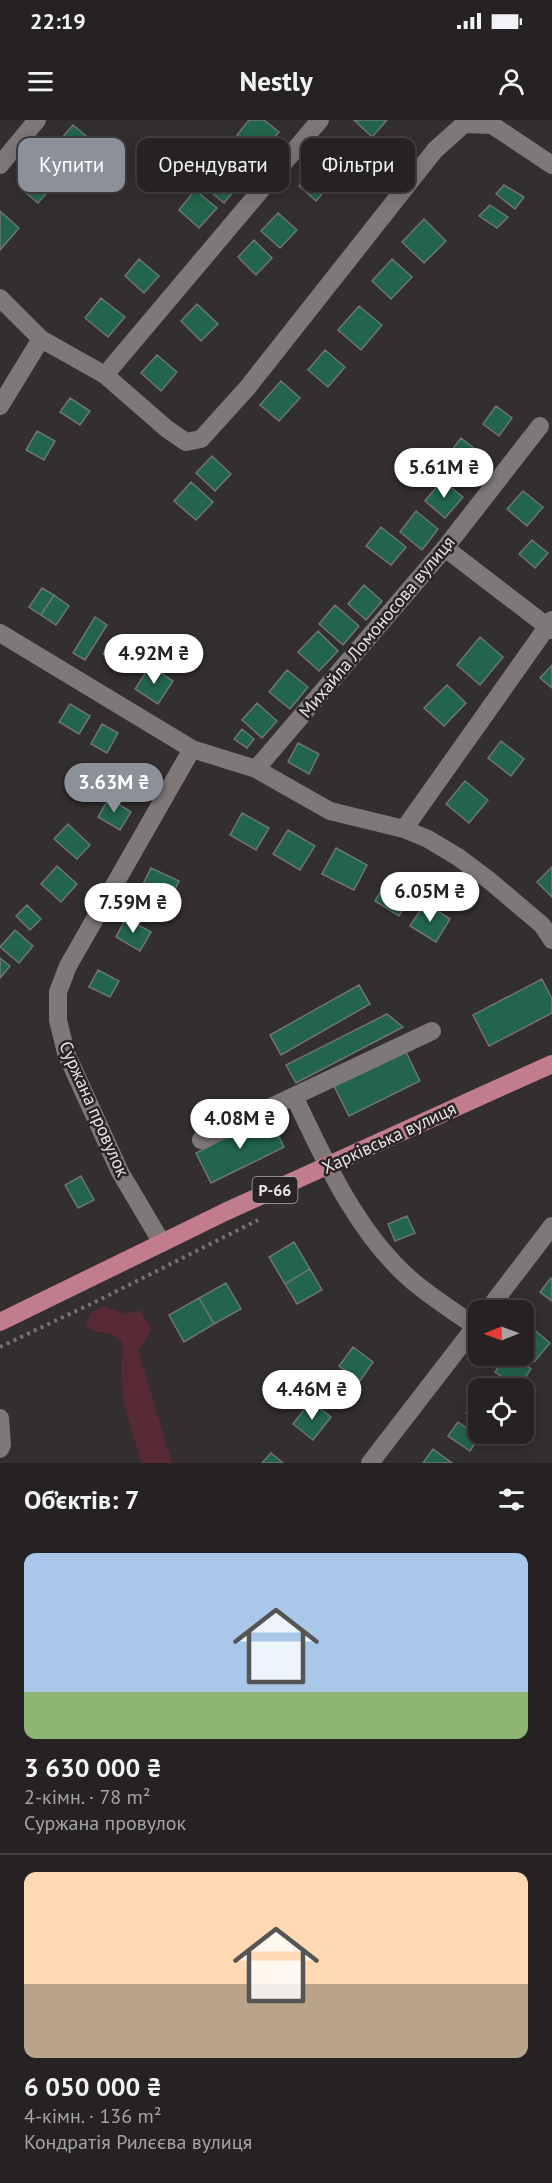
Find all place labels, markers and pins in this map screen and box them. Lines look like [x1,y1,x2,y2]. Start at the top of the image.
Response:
pin: 5.61M ₴ [389,448,499,499]
pin: 4.92M ₴ [99,634,209,685]
pin: 3.63M ₴ [59,763,169,814]
pin: 6.05M ₴ [375,872,485,923]
pin: 7.59M ₴ [78,883,188,934]
pin: 4.08M ₴ [185,1099,295,1150]
pin: 4.46M ₴ [257,1370,367,1421]

